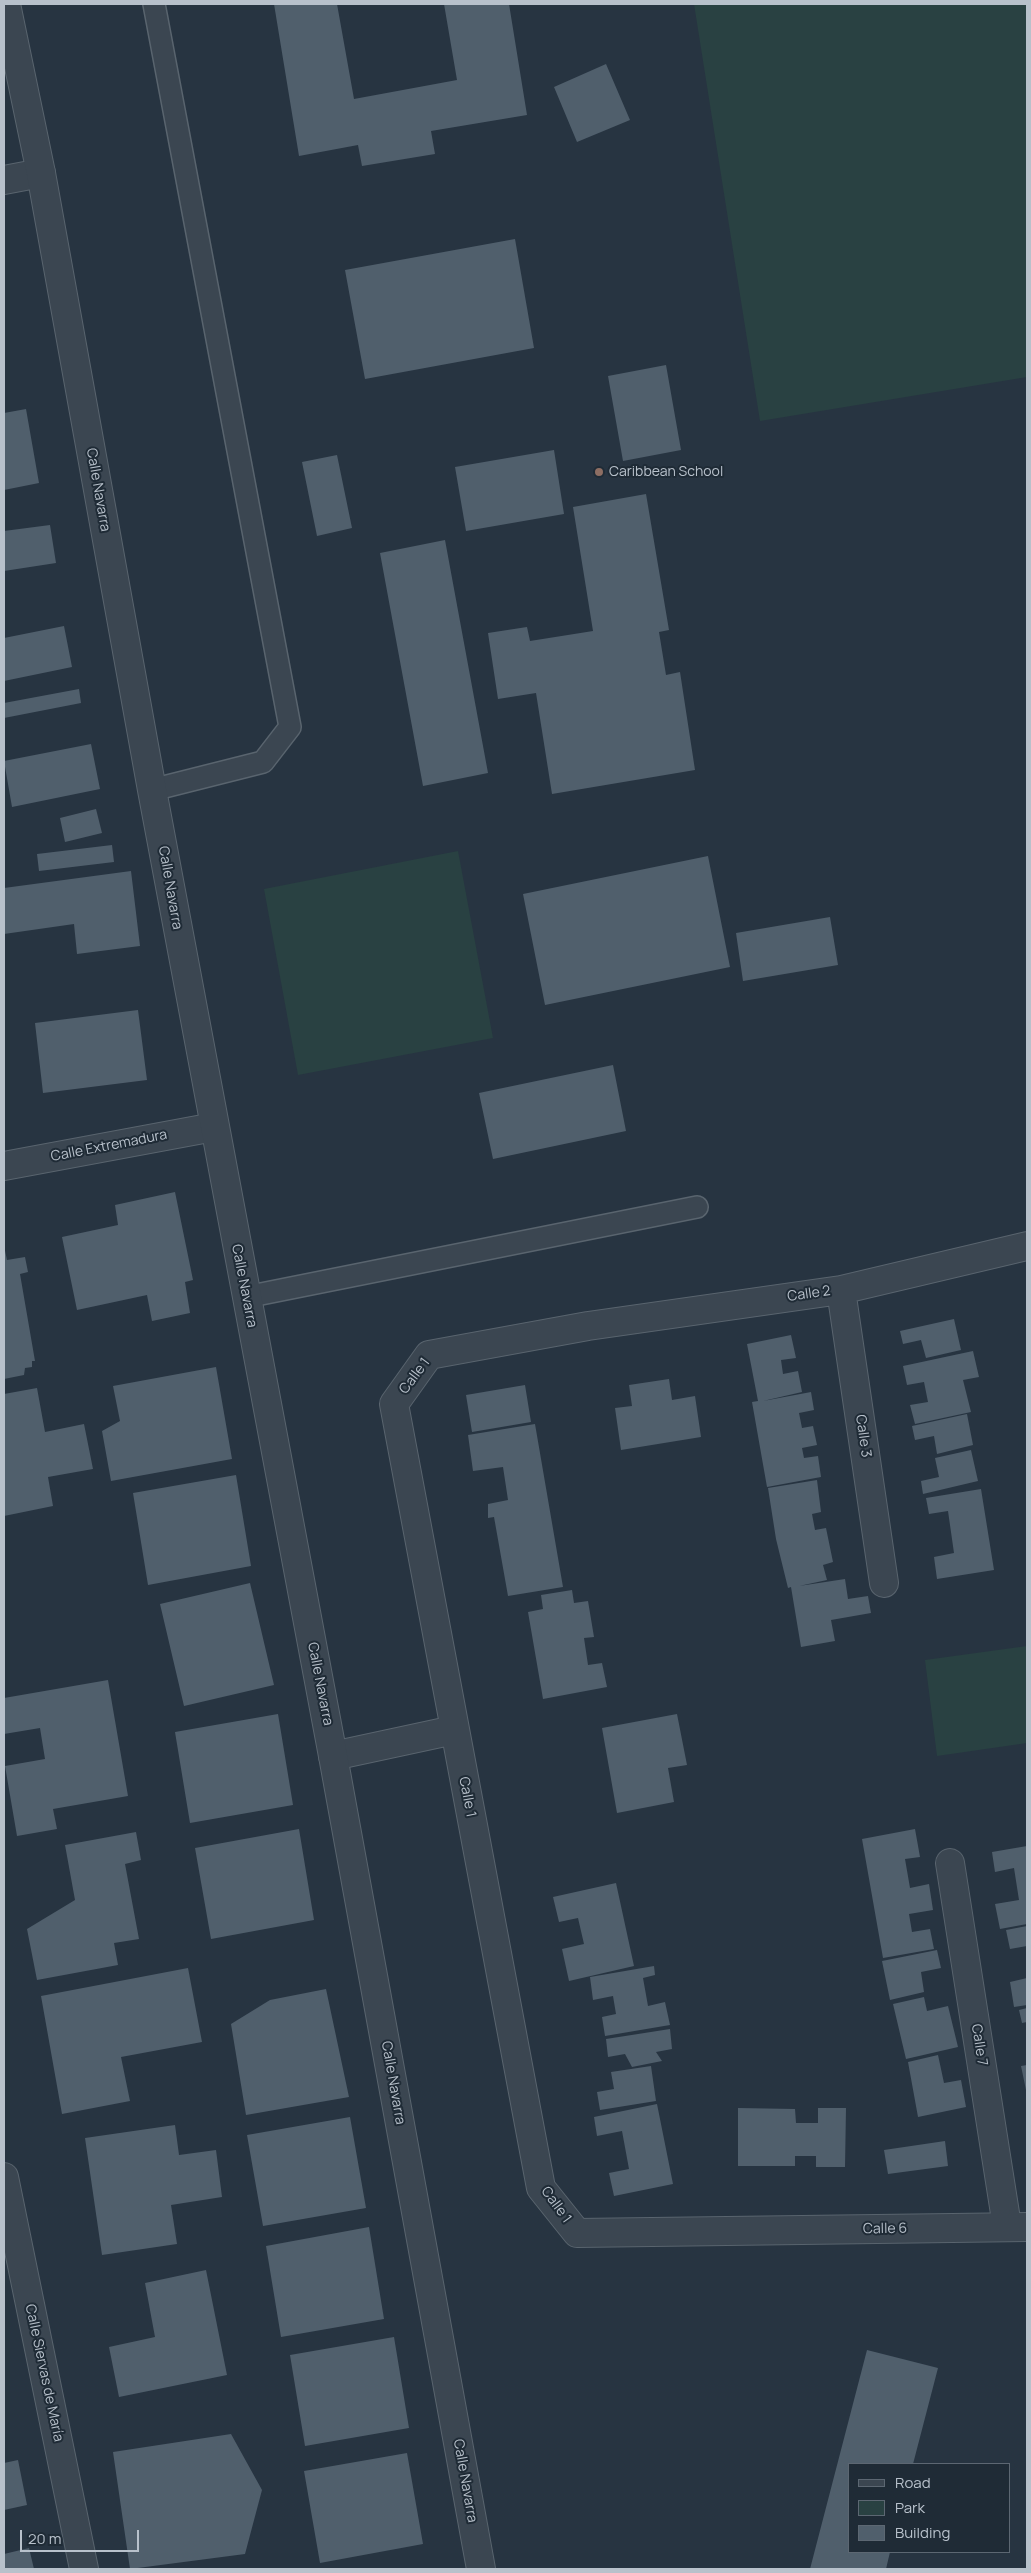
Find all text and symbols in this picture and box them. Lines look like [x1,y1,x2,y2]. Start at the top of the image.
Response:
street label: Calle Navarra [82,447,114,533]
place label: Caribbean School [609,464,723,480]
marker: Caribbean School [593,466,605,478]
street label: Calle Navarra [154,845,186,931]
street label: Calle Extremadura [49,1127,169,1165]
street label: Calle Navarra [228,1243,260,1329]
street label: Calle 2 [786,1283,832,1305]
street label: Calle 1 [396,1355,434,1397]
street label: Calle 3 [852,1414,874,1458]
street label: Calle Navarra [304,1641,336,1727]
street label: Calle 1 [455,1775,479,1819]
street label: Calle 7 [967,2023,991,2067]
street label: Calle Navarra [377,2040,409,2126]
street label: Calle 1 [537,2184,575,2226]
street label: Calle 6 [863,2220,907,2238]
street label: Calle Siervas de María [21,2303,67,2443]
street label: Calle Navarra [449,2438,481,2524]
legend [848,2463,1011,2553]
text: Road [895,2472,931,2493]
text: Park [895,2497,925,2518]
scale bar [22,2520,141,2552]
text: Building [895,2522,950,2543]
text: 20 m [28,2528,61,2549]

